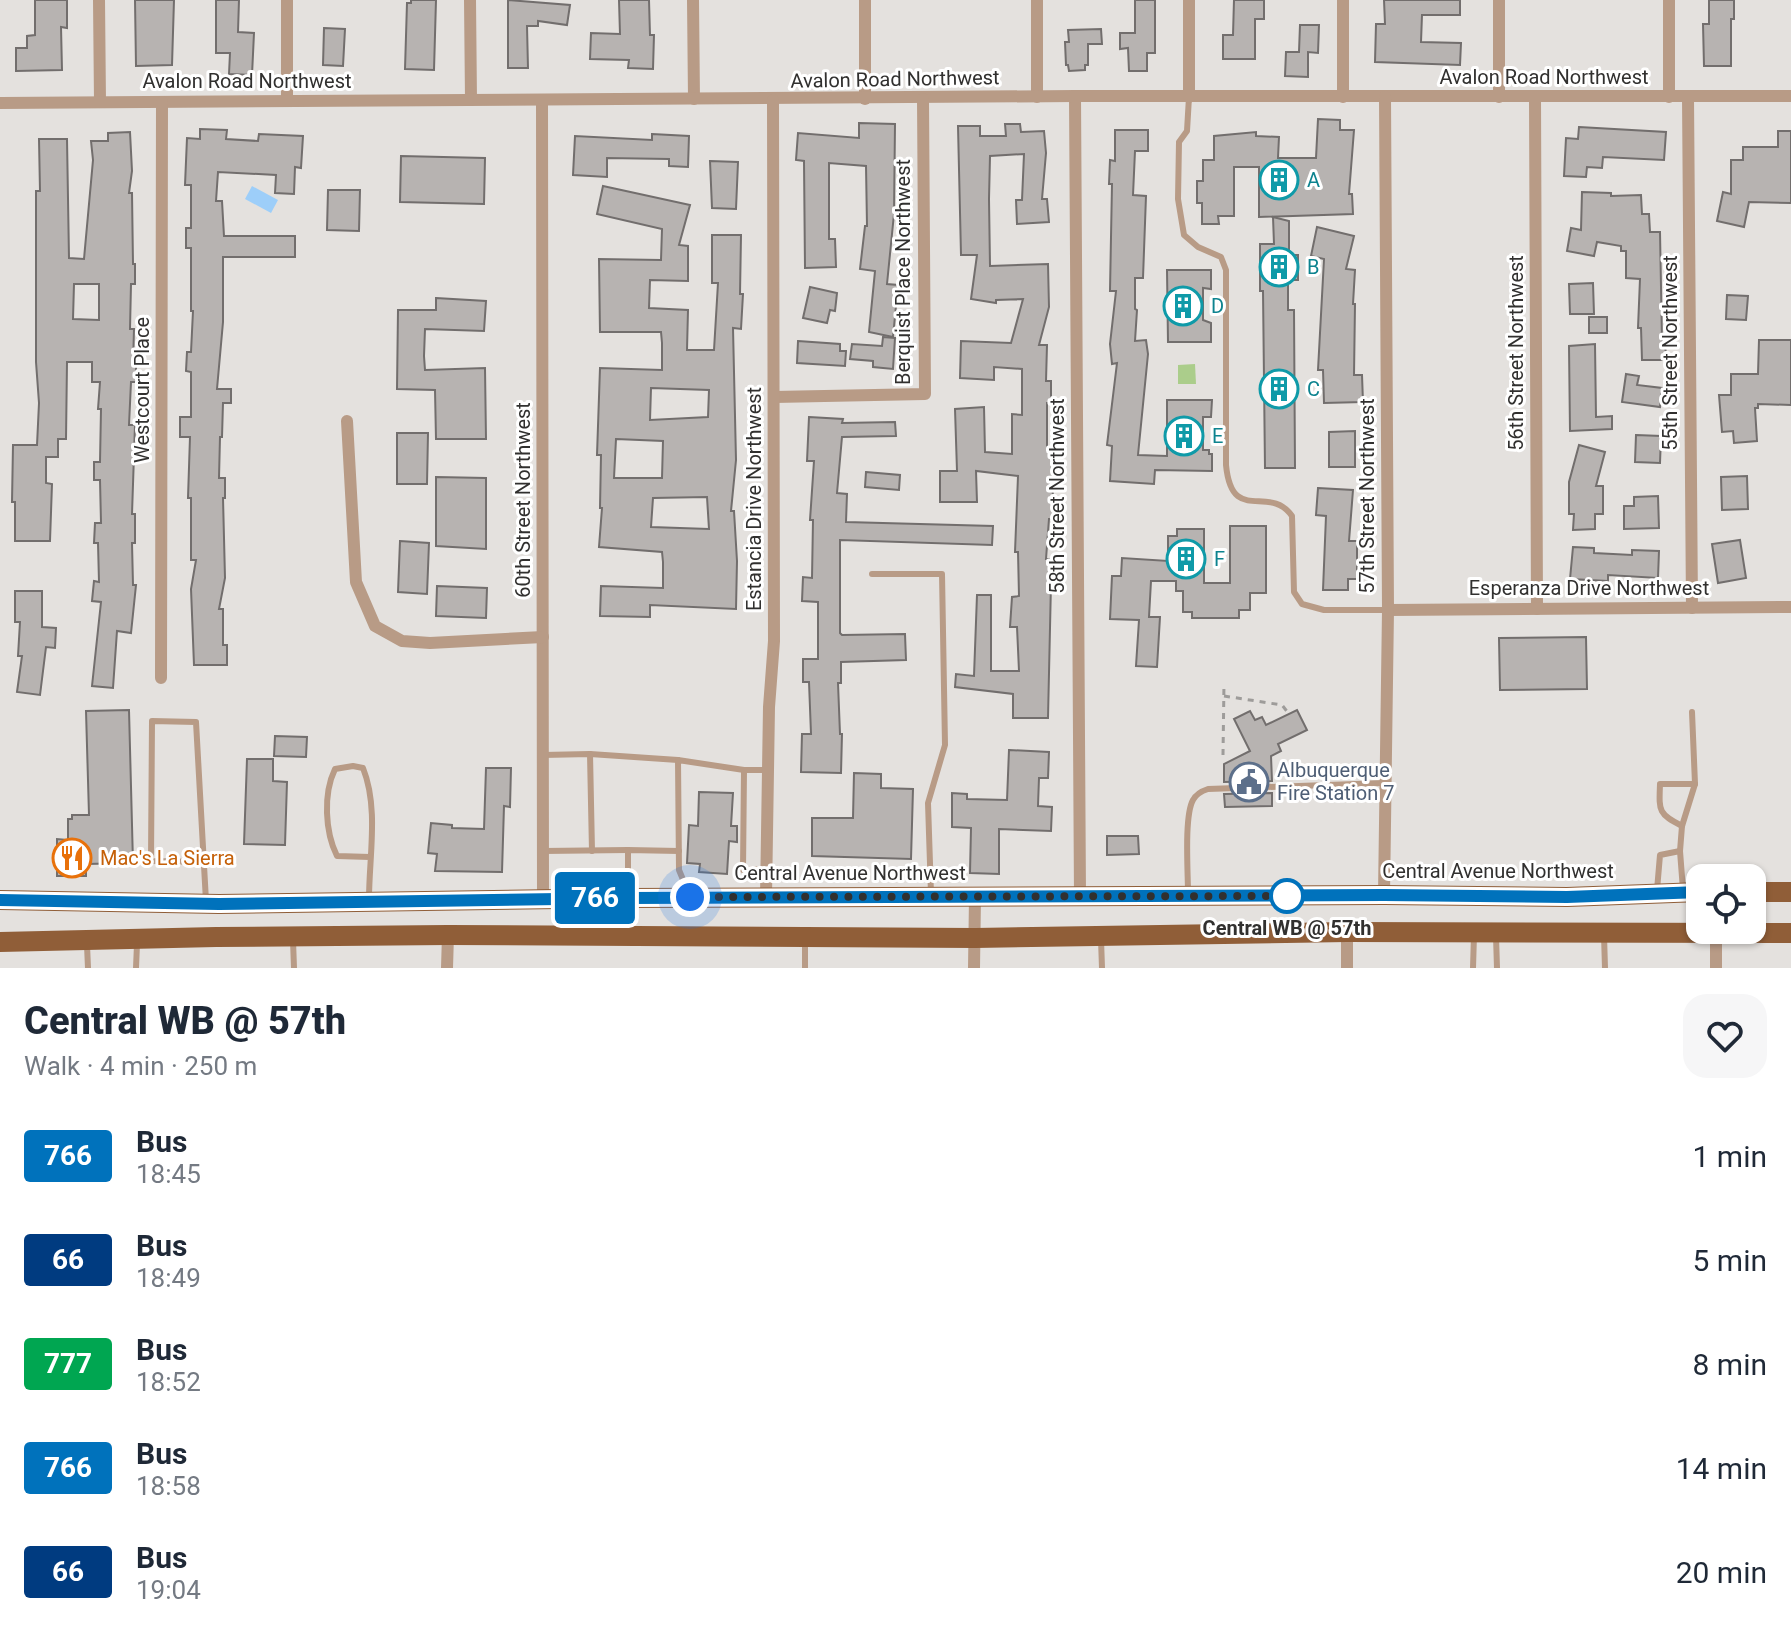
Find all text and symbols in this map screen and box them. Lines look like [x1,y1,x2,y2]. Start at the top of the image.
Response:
street label: Avalon Road Northwest [790,65,1000,93]
street label: Avalon Road Northwest [1439,65,1649,89]
street label: Avalon Road Northwest [142,69,352,93]
street label: Berquist Place Northwest [891,159,915,385]
building icon: A [1258,159,1300,201]
place label: A [1307,168,1320,192]
building icon: B [1258,246,1300,288]
place label: B [1307,255,1319,279]
street label: 56th Street Northwest [1504,255,1528,451]
street label: 55th Street Northwest [1658,255,1682,451]
building icon: D [1162,285,1204,327]
place label: D [1211,294,1224,318]
street label: Westcourt Place [130,317,154,463]
building icon: C [1258,368,1300,410]
place label: C [1307,377,1320,401]
street label: Estancia Drive Northwest [742,387,766,611]
street label: 58th Street Northwest [1045,398,1069,594]
street label: 57th Street Northwest [1355,398,1379,594]
street label: 60th Street Northwest [511,402,535,598]
building icon: E [1163,415,1205,457]
place label: E [1212,424,1223,448]
building icon: F [1165,538,1207,580]
place label: F [1214,547,1225,571]
street label: Esperanza Drive Northwest [1469,576,1709,600]
place label: Albuquerque Fire Station 7 [1277,758,1394,805]
public building icon: Albuquerque Fire Station 7 [1228,761,1270,803]
restaurant icon: Mac's La Sierra [51,837,93,879]
place label: Mac's La Sierra [100,846,235,870]
street label: Central Avenue Northwest [1382,859,1614,883]
street label: Central Avenue Northwest [734,861,966,885]
map controls [1686,864,1766,944]
button: locate [1686,864,1766,944]
line badge: 766 [549,872,641,924]
your location [670,877,710,917]
marker: Central WB @ 57th [1270,879,1304,913]
text: 766 [571,881,619,914]
place label: Central WB @ 57th [1203,916,1371,940]
button: heart [1683,994,1767,1078]
text: Central WB @ 57th [24,999,346,1043]
text: Walk · 4 min · 250 m [24,1051,257,1081]
text: Bus [136,1124,187,1159]
text: 766 [44,1139,92,1172]
text: 1 min [1693,1139,1767,1174]
text: 18:45 [136,1159,201,1189]
text: Bus [136,1228,187,1263]
text: 66 [52,1243,84,1276]
text: 5 min [1693,1243,1767,1278]
text: 18:49 [136,1263,201,1293]
text: Bus [136,1332,187,1367]
text: 777 [44,1347,92,1380]
text: 8 min [1693,1347,1767,1382]
text: 18:52 [136,1367,201,1397]
text: Bus [136,1436,187,1471]
text: 766 [44,1451,92,1484]
text: 14 min [1676,1451,1767,1486]
text: 18:58 [136,1471,201,1501]
text: Bus [136,1540,187,1575]
text: 66 [52,1555,84,1588]
text: 20 min [1676,1555,1767,1590]
text: 19:04 [136,1575,201,1605]

